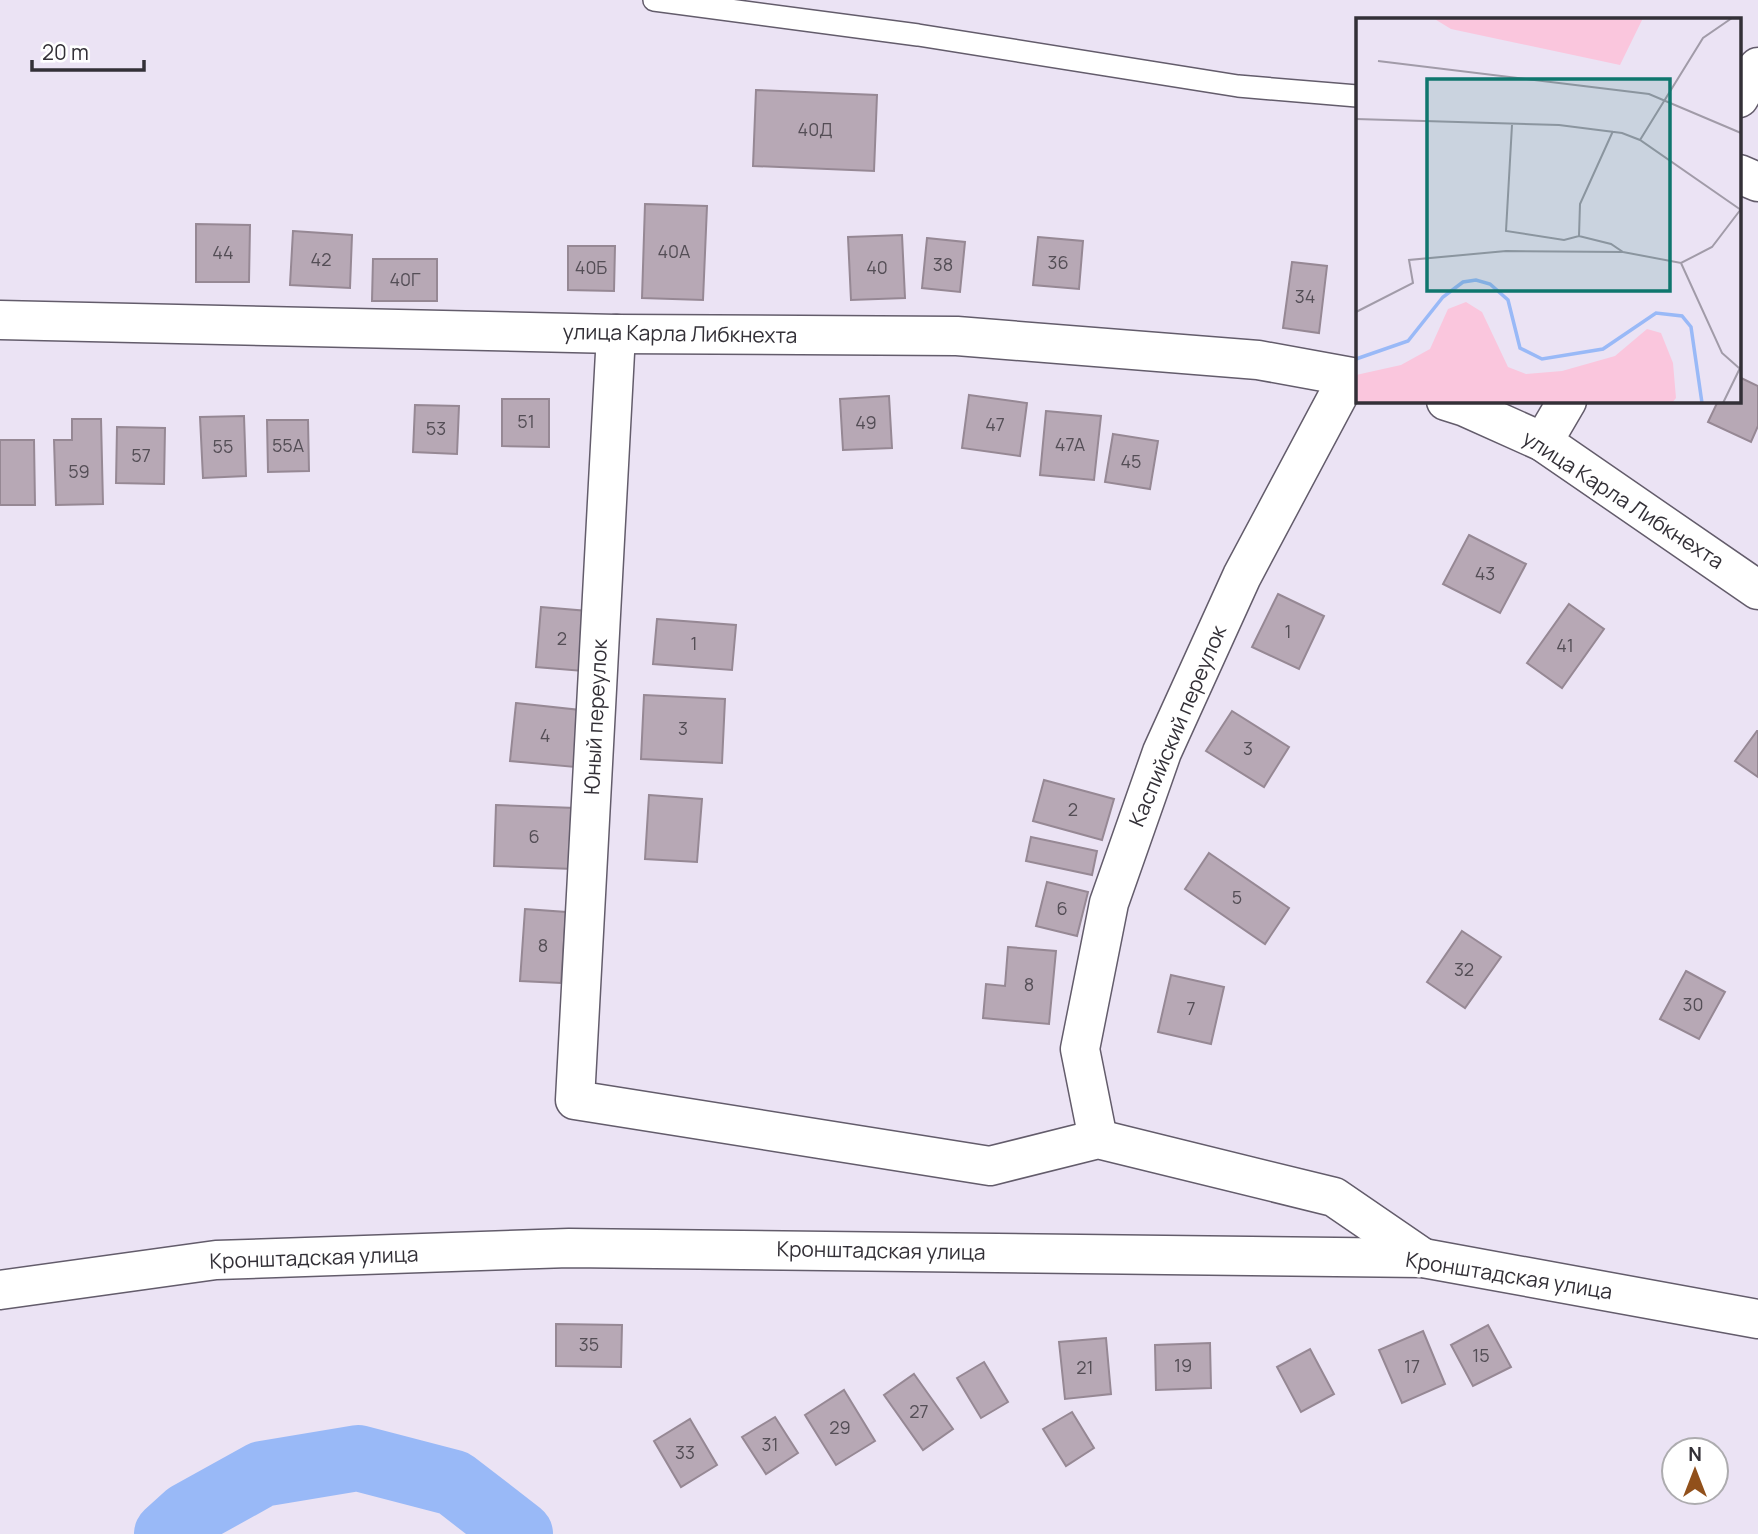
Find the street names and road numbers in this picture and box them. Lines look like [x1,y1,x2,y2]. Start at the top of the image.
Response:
street label: улица Карла Либкнехта [563,317,798,349]
street label: улица Карла Либкнехта [1518,424,1730,575]
street label: Каспийский переулок [1122,620,1232,831]
street label: Юный переулок [577,638,613,796]
street label: Кронштадская улица [776,1234,986,1266]
street label: Кронштадская улица [209,1239,419,1275]
street label: Кронштадская улица [1404,1245,1615,1305]

